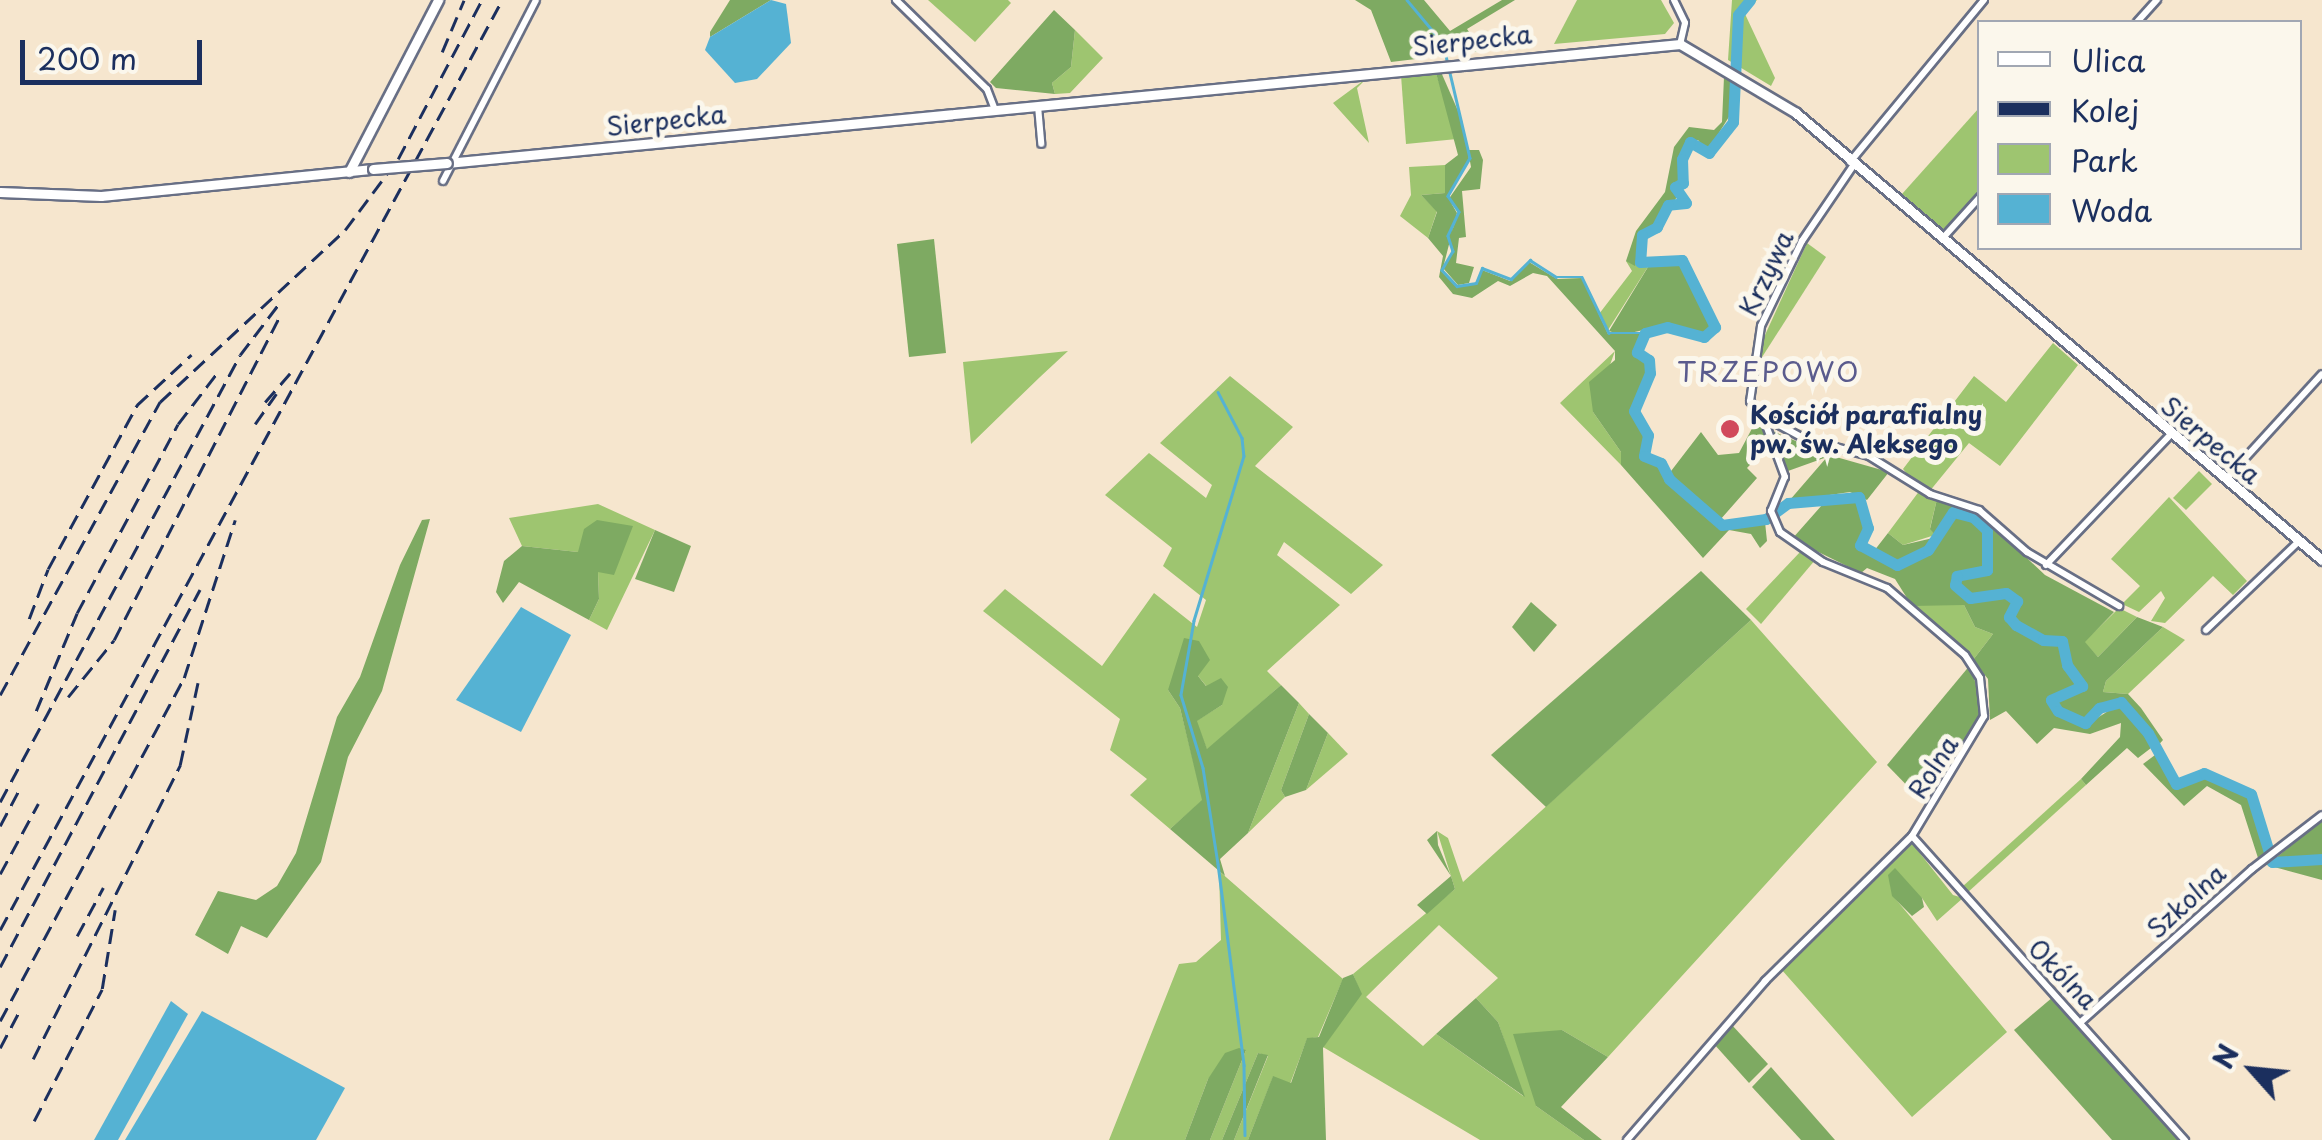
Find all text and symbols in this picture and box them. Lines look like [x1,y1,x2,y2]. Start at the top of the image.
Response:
street label: Sierpecka [1411,19,1533,61]
scale bar [25,20,208,82]
legend [1977,20,2302,250]
text: 200 m [37,35,137,80]
text: Ulica [2071,37,2145,82]
text: Kolej [2071,87,2139,132]
street label: Sierpecka [605,99,727,141]
text: Park [2071,137,2138,182]
text: Woda [2071,187,2152,232]
street label: Krzywa [1733,226,1799,320]
district label: TRZEPOWO [1678,354,1860,388]
street label: Sierpecka [2155,390,2267,490]
place label: Kościół parafialny pw. św. Aleksego [1750,400,1983,459]
marker: Kościół parafialny pw. św. Aleksego [1719,418,1741,440]
street label: Rolna [1902,730,1964,804]
street label: Szkolna [2141,858,2231,944]
street label: Okólna [2022,933,2104,1015]
north arrow [2202,1020,2302,1120]
text: N [2201,1037,2249,1076]

